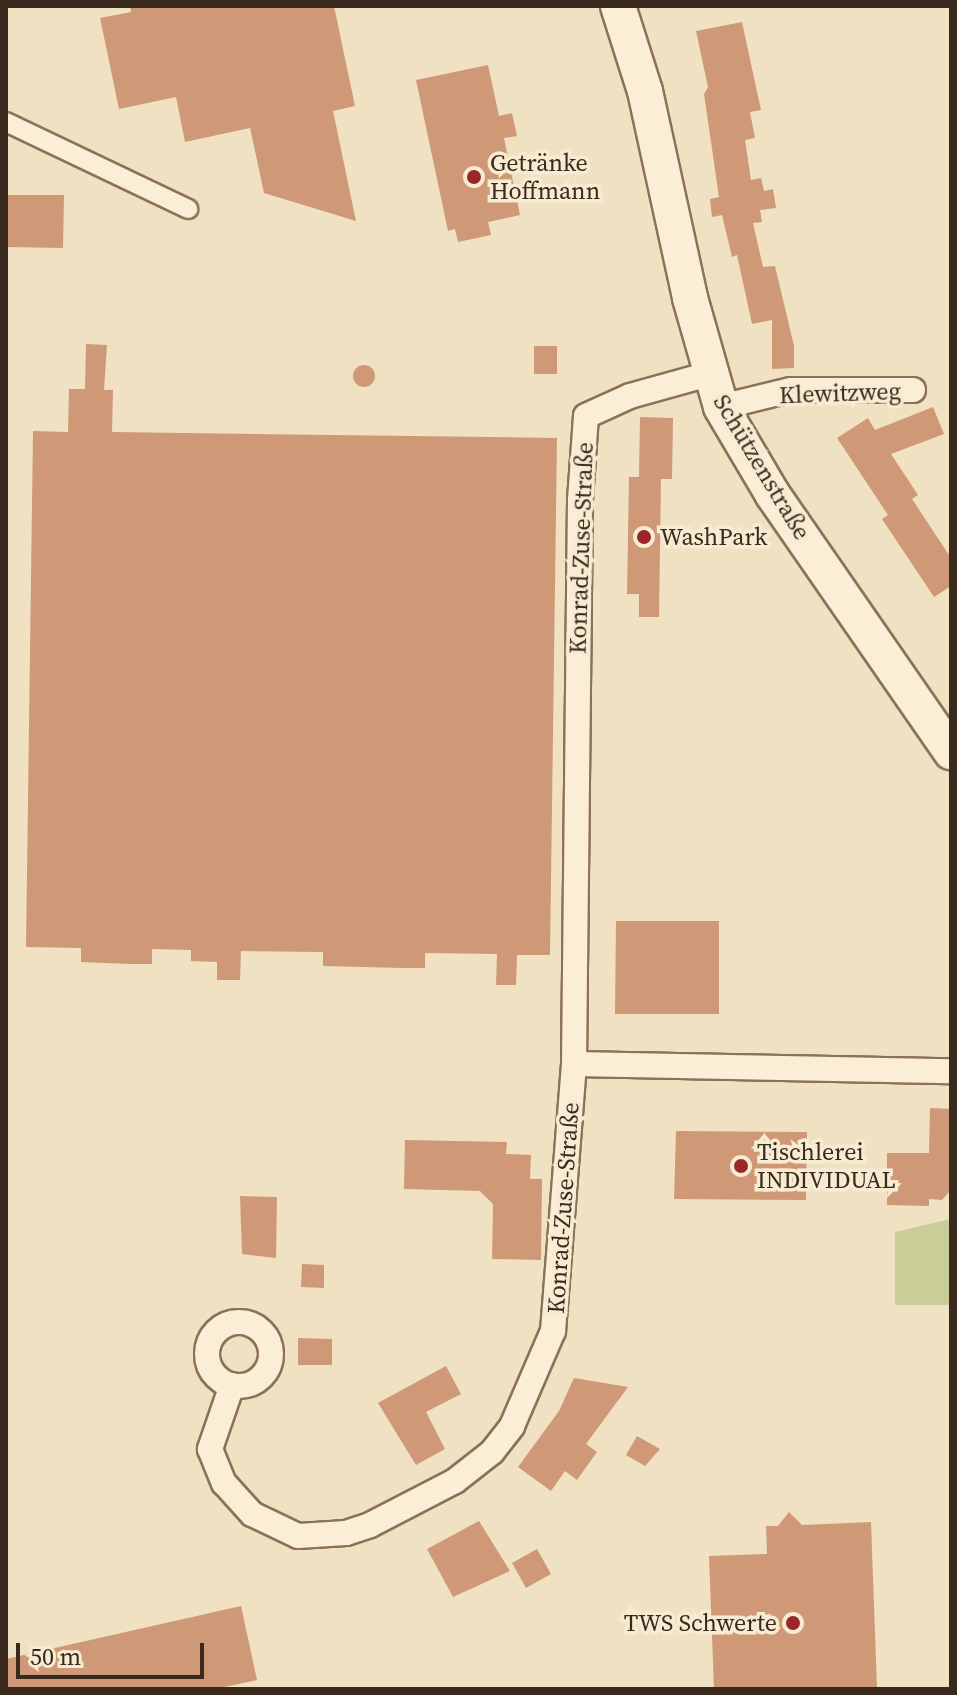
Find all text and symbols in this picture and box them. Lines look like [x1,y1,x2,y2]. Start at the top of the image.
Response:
place label: Getränke Hoffmann [490,149,600,205]
marker: Getränke Hoffmann [465,168,483,186]
street label: Klewitzweg [779,376,901,410]
street label: Schützenstraße [707,389,817,545]
street label: Konrad-Zuse-Straße [563,442,599,654]
place label: WashPark [660,523,767,551]
marker: WashPark [635,528,653,546]
street label: Konrad-Zuse-Straße [541,1101,585,1315]
place label: Tischlerei INDIVIDUAL [757,1138,896,1194]
marker: Tischlerei INDIVIDUAL [732,1157,750,1175]
place label: TWS Schwerte [624,1609,777,1637]
marker: TWS Schwerte [784,1614,802,1632]
scale bar [20,1627,208,1677]
text: 50 m [30,1640,81,1673]

